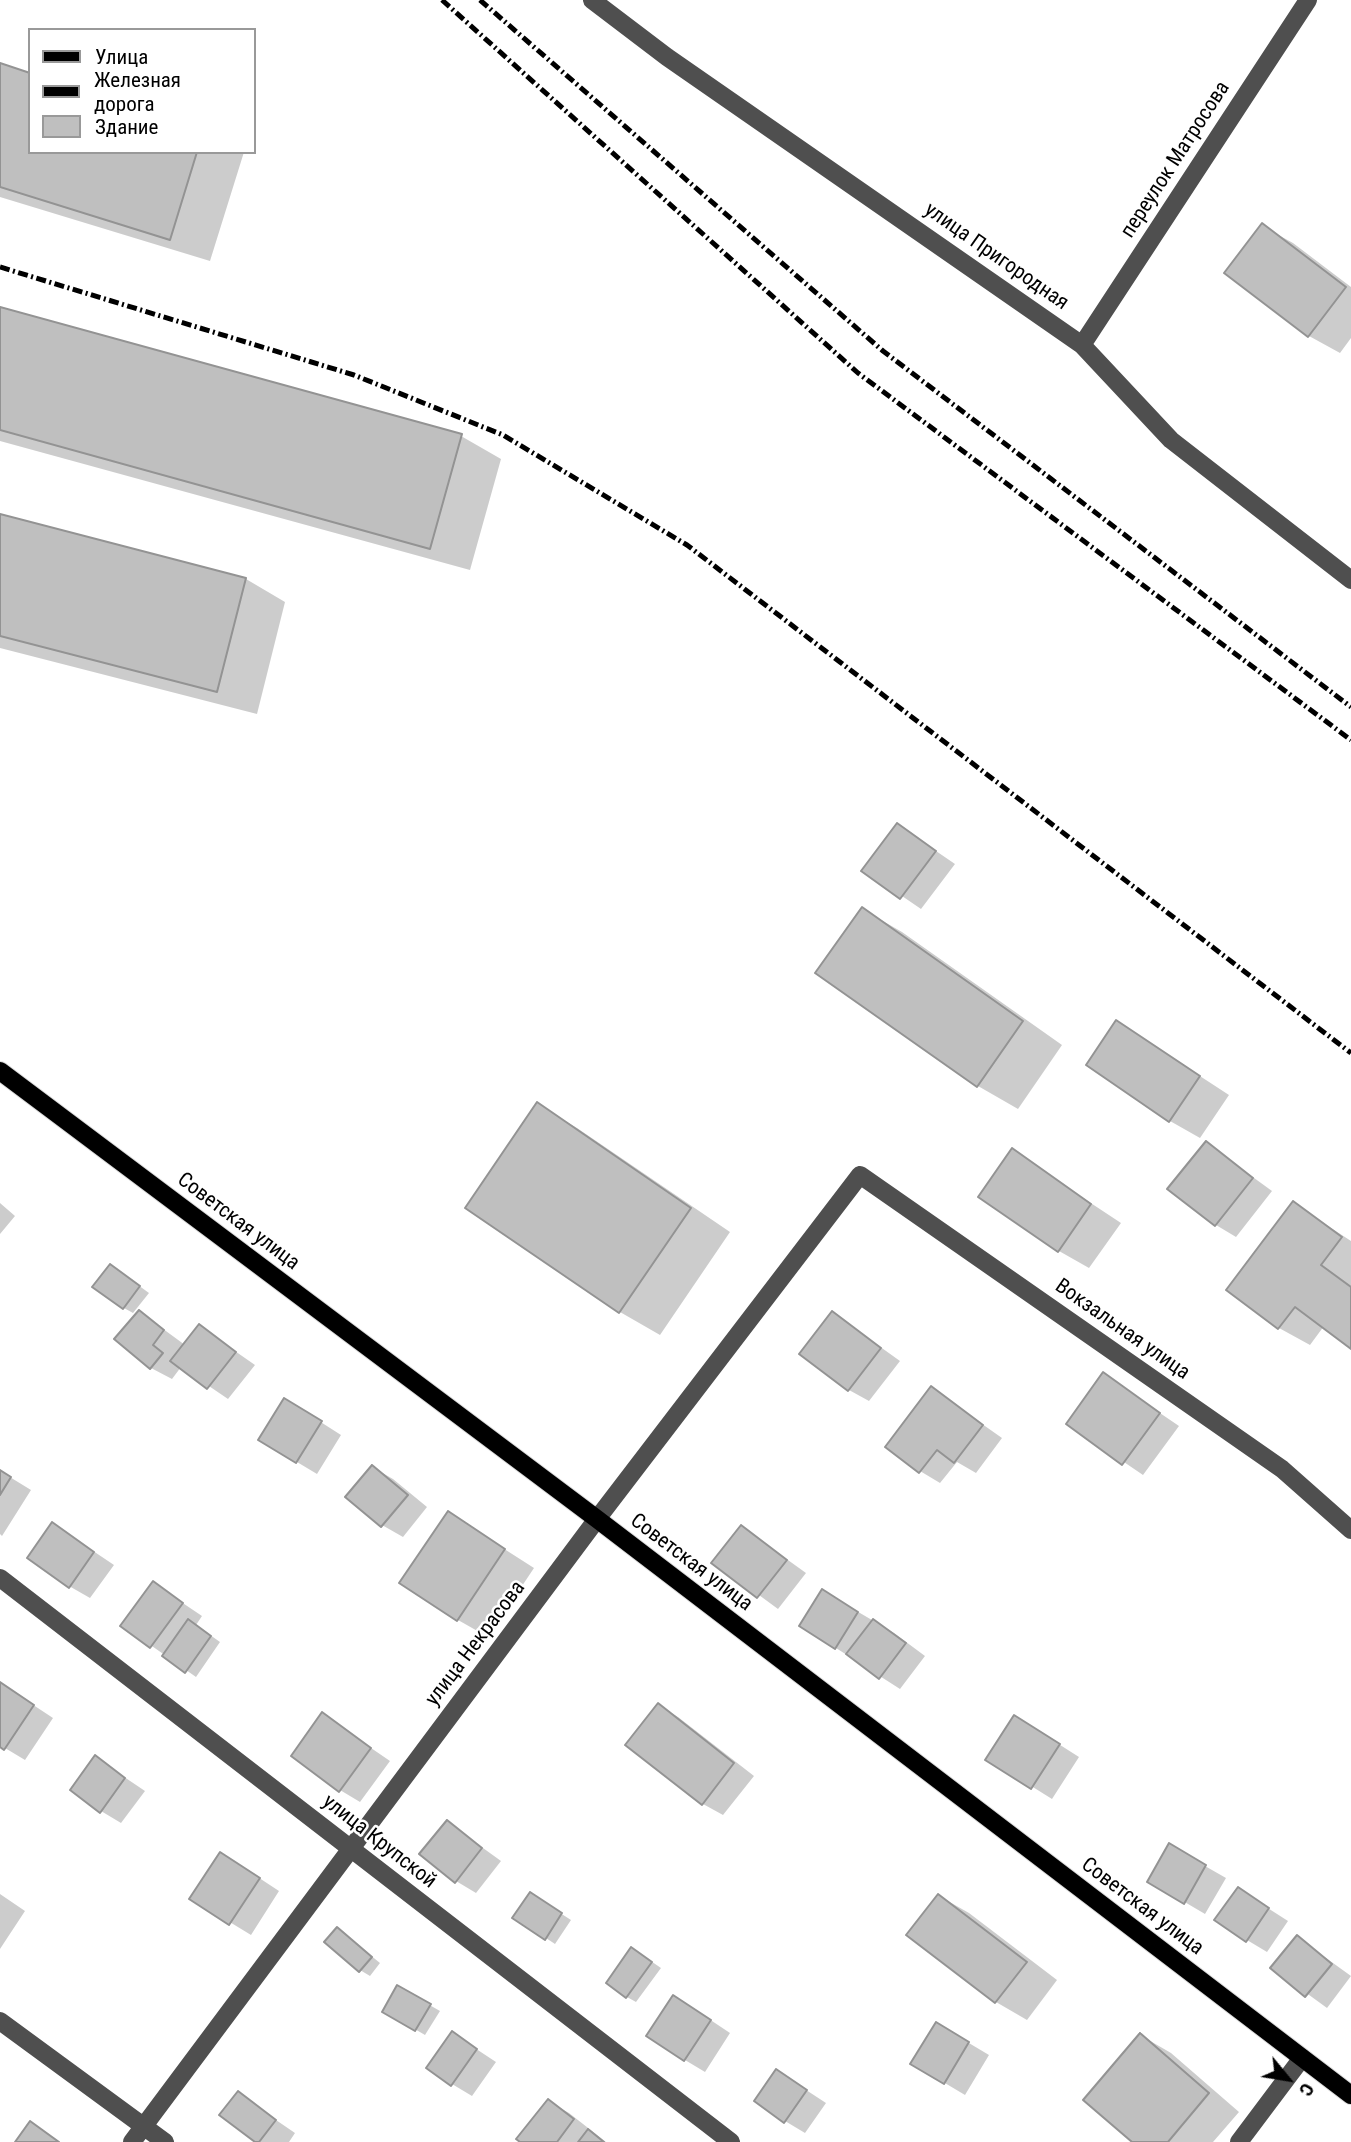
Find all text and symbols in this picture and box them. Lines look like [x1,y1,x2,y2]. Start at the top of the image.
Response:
legend [28,28,256,154]
text: Улица [95,45,148,69]
text: Железная дорога [94,68,181,116]
street label: переулок Матросова [1116,77,1236,243]
text: Здание [95,115,158,139]
street label: улица Пригородная [919,198,1073,316]
street label: Советская улица [172,1168,304,1276]
street label: Вокзальная улица [1050,1274,1194,1386]
street label: Советская улица [625,1509,757,1617]
street label: улица Некрасова [421,1577,531,1711]
street label: улица Крупской [317,1790,441,1894]
street label: Советская улица [1076,1853,1208,1961]
north arrow [1253,2044,1323,2114]
text: С [1294,2079,1319,2100]

